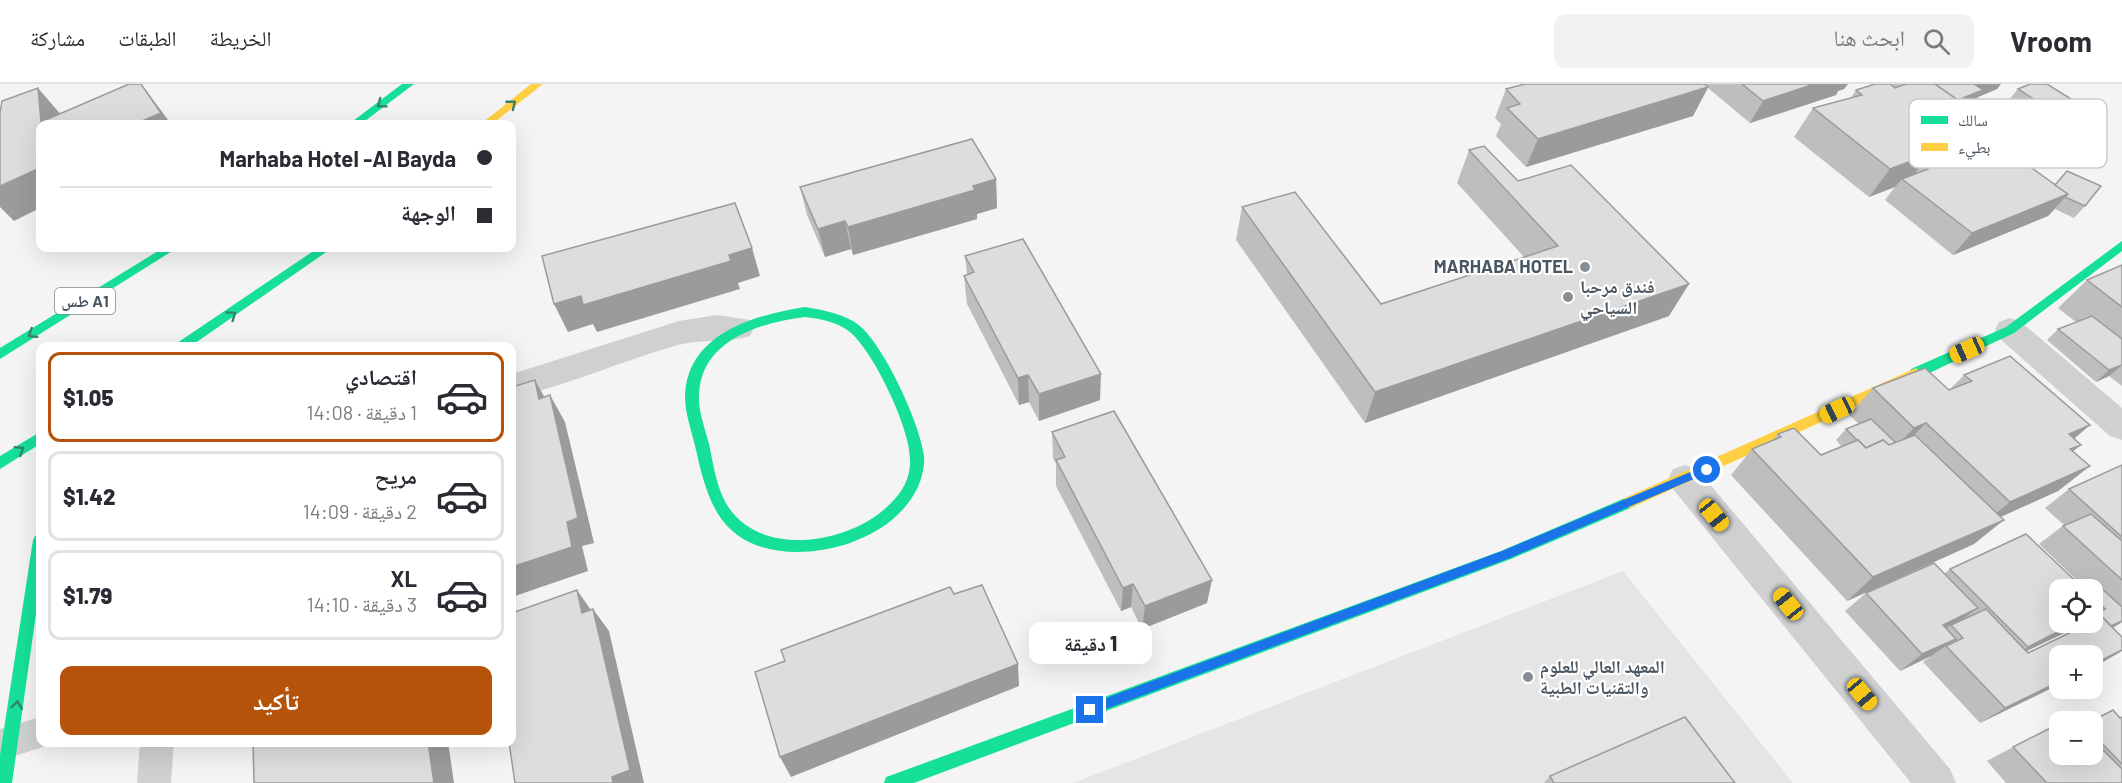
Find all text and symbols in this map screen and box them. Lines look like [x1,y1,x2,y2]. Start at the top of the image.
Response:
search box [1554,14,1974,68]
text: ابحث هنا [1834,24,1905,50]
text: Vroom [2010,24,2092,58]
text: مشاركة [30,25,85,50]
text: الطبقات [118,25,177,50]
text: الخريطة [210,25,271,50]
icon: search [1920,25,1953,58]
one-way arrow [377,97,388,108]
legend [1909,99,2107,168]
one-way arrow [505,101,516,112]
text: سالك [1958,110,1988,129]
text: بطيء [1958,137,1990,160]
text: Marhaba Hotel -Al Bayda [220,145,456,171]
text: الوجهة [401,199,456,225]
place label: MARHABA HOTEL [1434,255,1573,277]
marker: MARHABA HOTEL [1578,260,1592,274]
place label: فندق مرحبا السياحي [1580,275,1655,322]
road number: طس A1 [55,288,115,314]
marker: فندق مرحبا السياحي [1561,290,1575,304]
one-way arrow [225,311,236,322]
one-way arrow [28,326,38,338]
car [1947,334,1987,366]
text: اقتصادي [345,363,417,389]
icon: car [435,370,489,424]
text: $1.05 [63,384,113,410]
car [1817,394,1857,426]
text: 1 دقيقة · 14:08 [307,400,417,424]
one-way arrow [14,445,24,457]
route start [1693,456,1720,483]
text: مريح [374,462,417,488]
icon: car [435,469,489,523]
text: $1.42 [63,483,116,509]
car [1696,495,1732,535]
text: 2 دقيقة · 14:09 [303,499,417,523]
text: XL [391,565,417,591]
icon: car [435,568,489,622]
map controls [2049,579,2103,765]
button: locate [2049,579,2103,633]
text: $1.79 [63,582,112,608]
car [1770,584,1806,624]
text: 3 دقيقة · 14:10 [307,592,417,616]
callout: 1 دقيقة [1028,623,1152,665]
text: 1 دقيقة [1064,631,1117,655]
button: + [2049,645,2103,699]
place label: المعهد العالي للعلوم والتقنيات الطبية [1540,655,1665,699]
button: تأكيد [60,666,492,735]
marker: المعهد العالي للعلوم والتقنيات الطبية [1521,670,1535,684]
car [1844,674,1880,714]
route end [1076,696,1103,723]
one-way arrow [10,700,22,709]
button: − [2049,711,2103,765]

